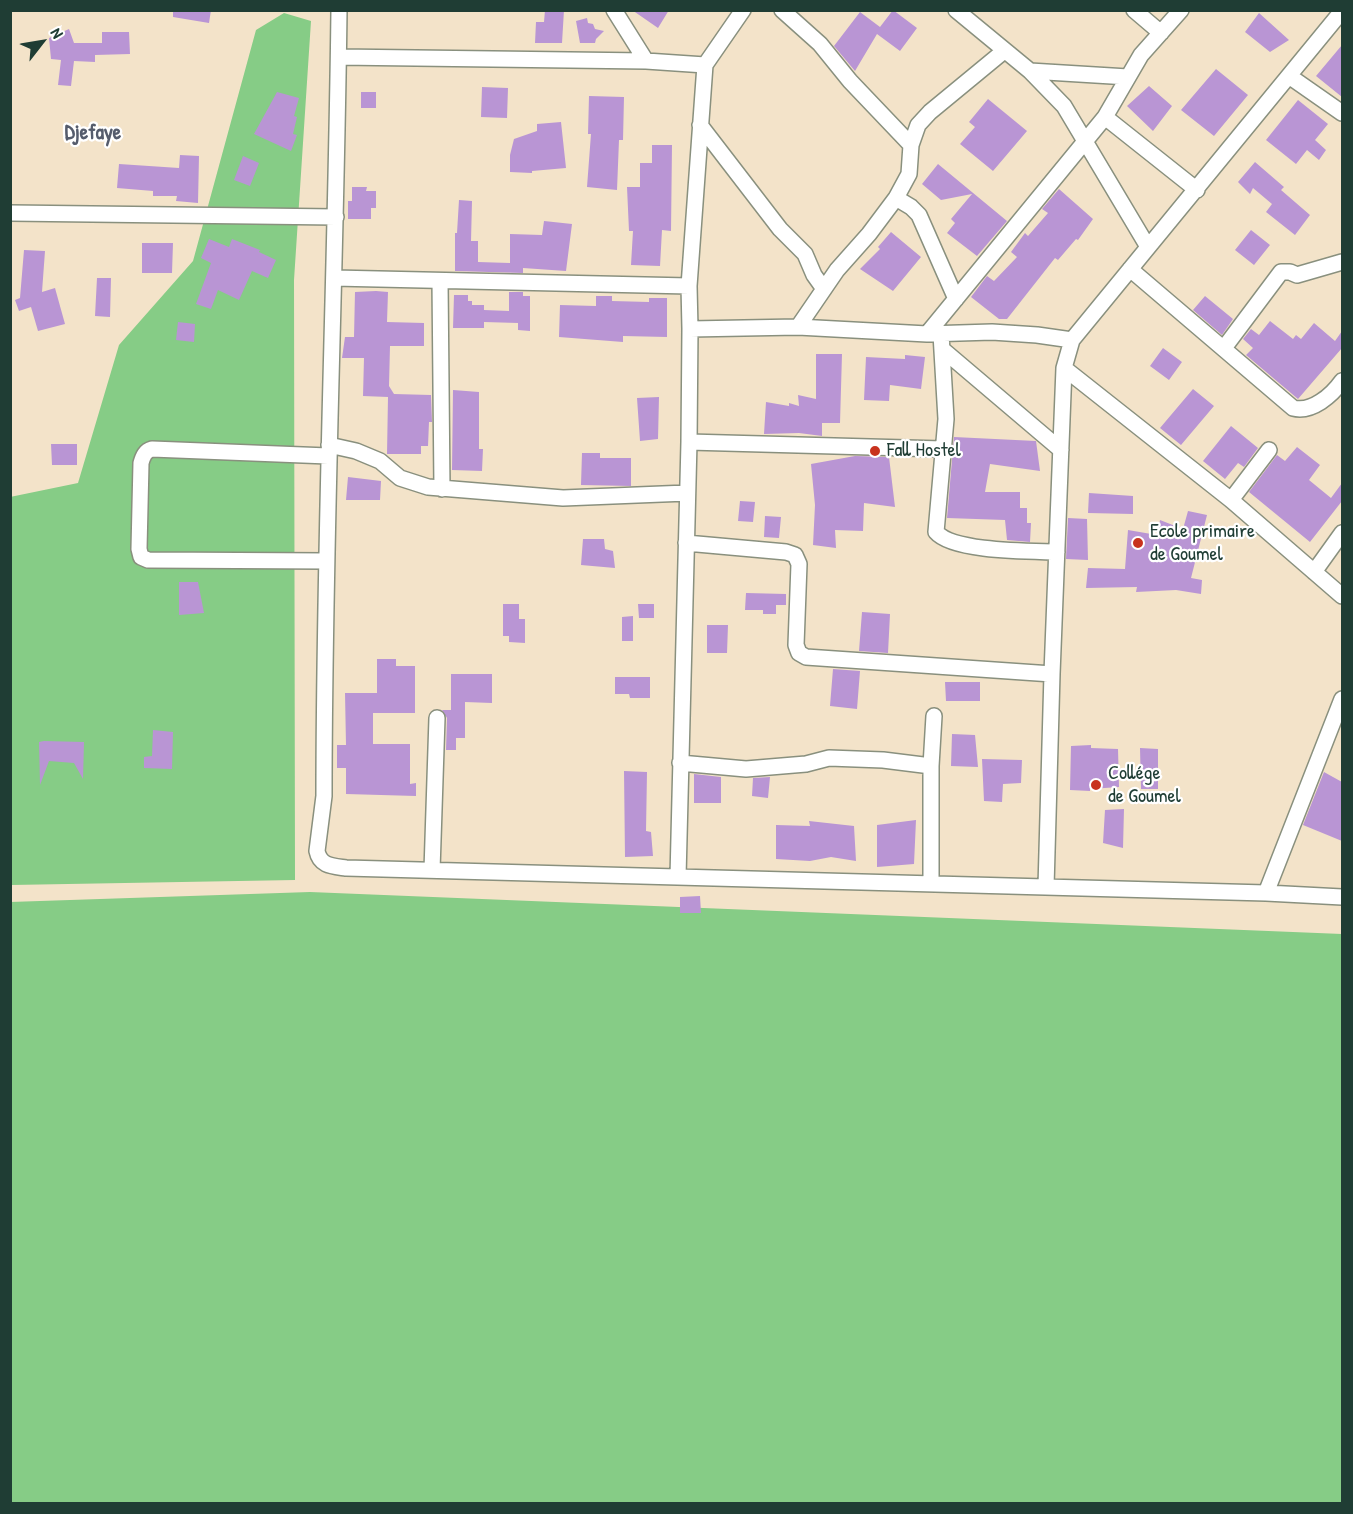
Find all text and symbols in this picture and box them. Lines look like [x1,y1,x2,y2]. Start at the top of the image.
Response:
north arrow [12,12,72,72]
text: N [46,23,69,42]
district label: Djefaye [65,120,121,146]
place label: Fall Hostel [887,439,961,463]
marker: Fall Hostel [868,444,882,458]
place label: Ecole primaire de Goumel [1150,520,1255,567]
marker: Ecole primaire de Goumel [1131,536,1145,550]
place label: Collége de Goumel [1108,762,1181,809]
marker: Collége de Goumel [1089,778,1103,792]

